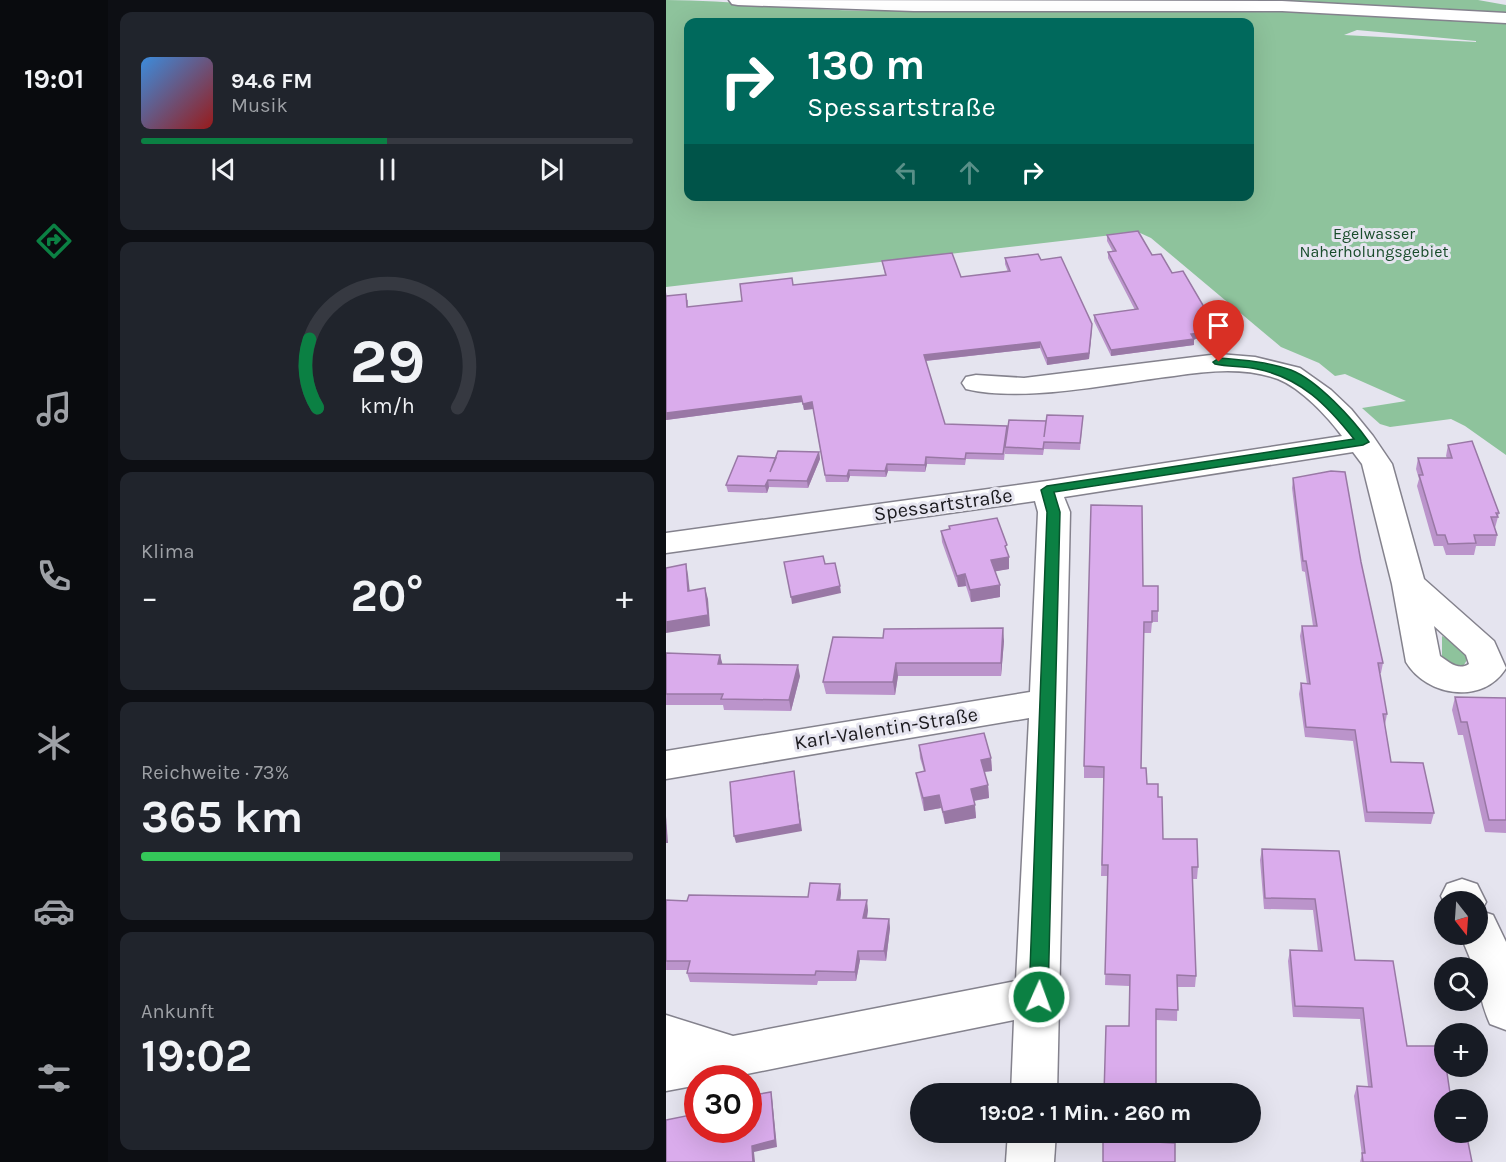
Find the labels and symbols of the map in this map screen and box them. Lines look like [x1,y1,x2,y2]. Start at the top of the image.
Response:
park label: Egelwasser Naherholungsgebiet [1300,224,1448,261]
pin [1193,300,1244,362]
street label: Spessartstraße [872,483,1014,526]
street label: Karl-Valentin-Straße [793,703,979,754]
north arrow [1434,891,1488,945]
position arrow [1007,965,1071,1029]
speed limit sign: 30 [684,1065,762,1143]

